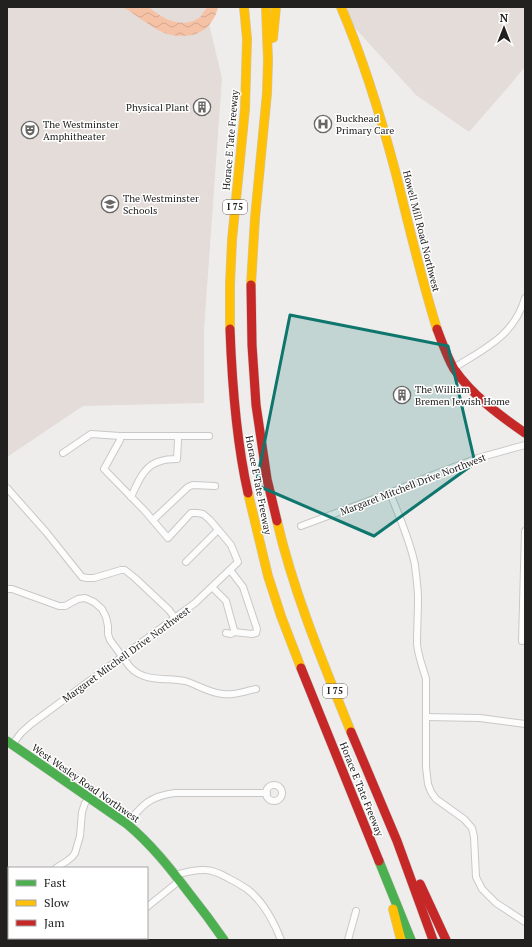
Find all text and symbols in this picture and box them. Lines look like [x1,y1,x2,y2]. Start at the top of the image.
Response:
north arrow [484,8,524,48]
text: N [500,11,509,25]
street label: Horace E Tate Freeway [220,88,241,191]
building icon: Physical Plant [192,97,212,117]
place label: Physical Plant [126,101,189,114]
place label: Buckhead Primary Care [336,112,394,137]
hospital icon: Buckhead Primary Care [313,114,333,134]
place label: The Westminster Amphitheater [43,118,119,143]
theatre icon: The Westminster Amphitheater [20,120,40,140]
street label: Howell Mill Road Northwest [400,169,443,293]
place label: The Westminster Schools [123,192,199,217]
school or university icon: The Westminster Schools [100,194,120,214]
road number: I 75 [223,200,247,214]
place label: The William Bremen Jewish Home [415,383,510,408]
building icon: The William Bremen Jewish Home [392,385,412,405]
street label: Horace E Tate Freeway [243,434,275,537]
street label: Margaret Mitchell Drive Northwest [338,451,488,518]
street label: Margaret Mitchell Drive Northwest [60,603,193,705]
road number: I 75 [323,684,347,698]
street label: Horace E Tate Freeway [337,740,387,839]
street label: West Wesley Road Northwest [29,741,142,826]
legend [8,867,148,939]
text: Fast [44,875,67,890]
text: Slow [44,895,70,910]
text: Jam [44,915,65,930]

